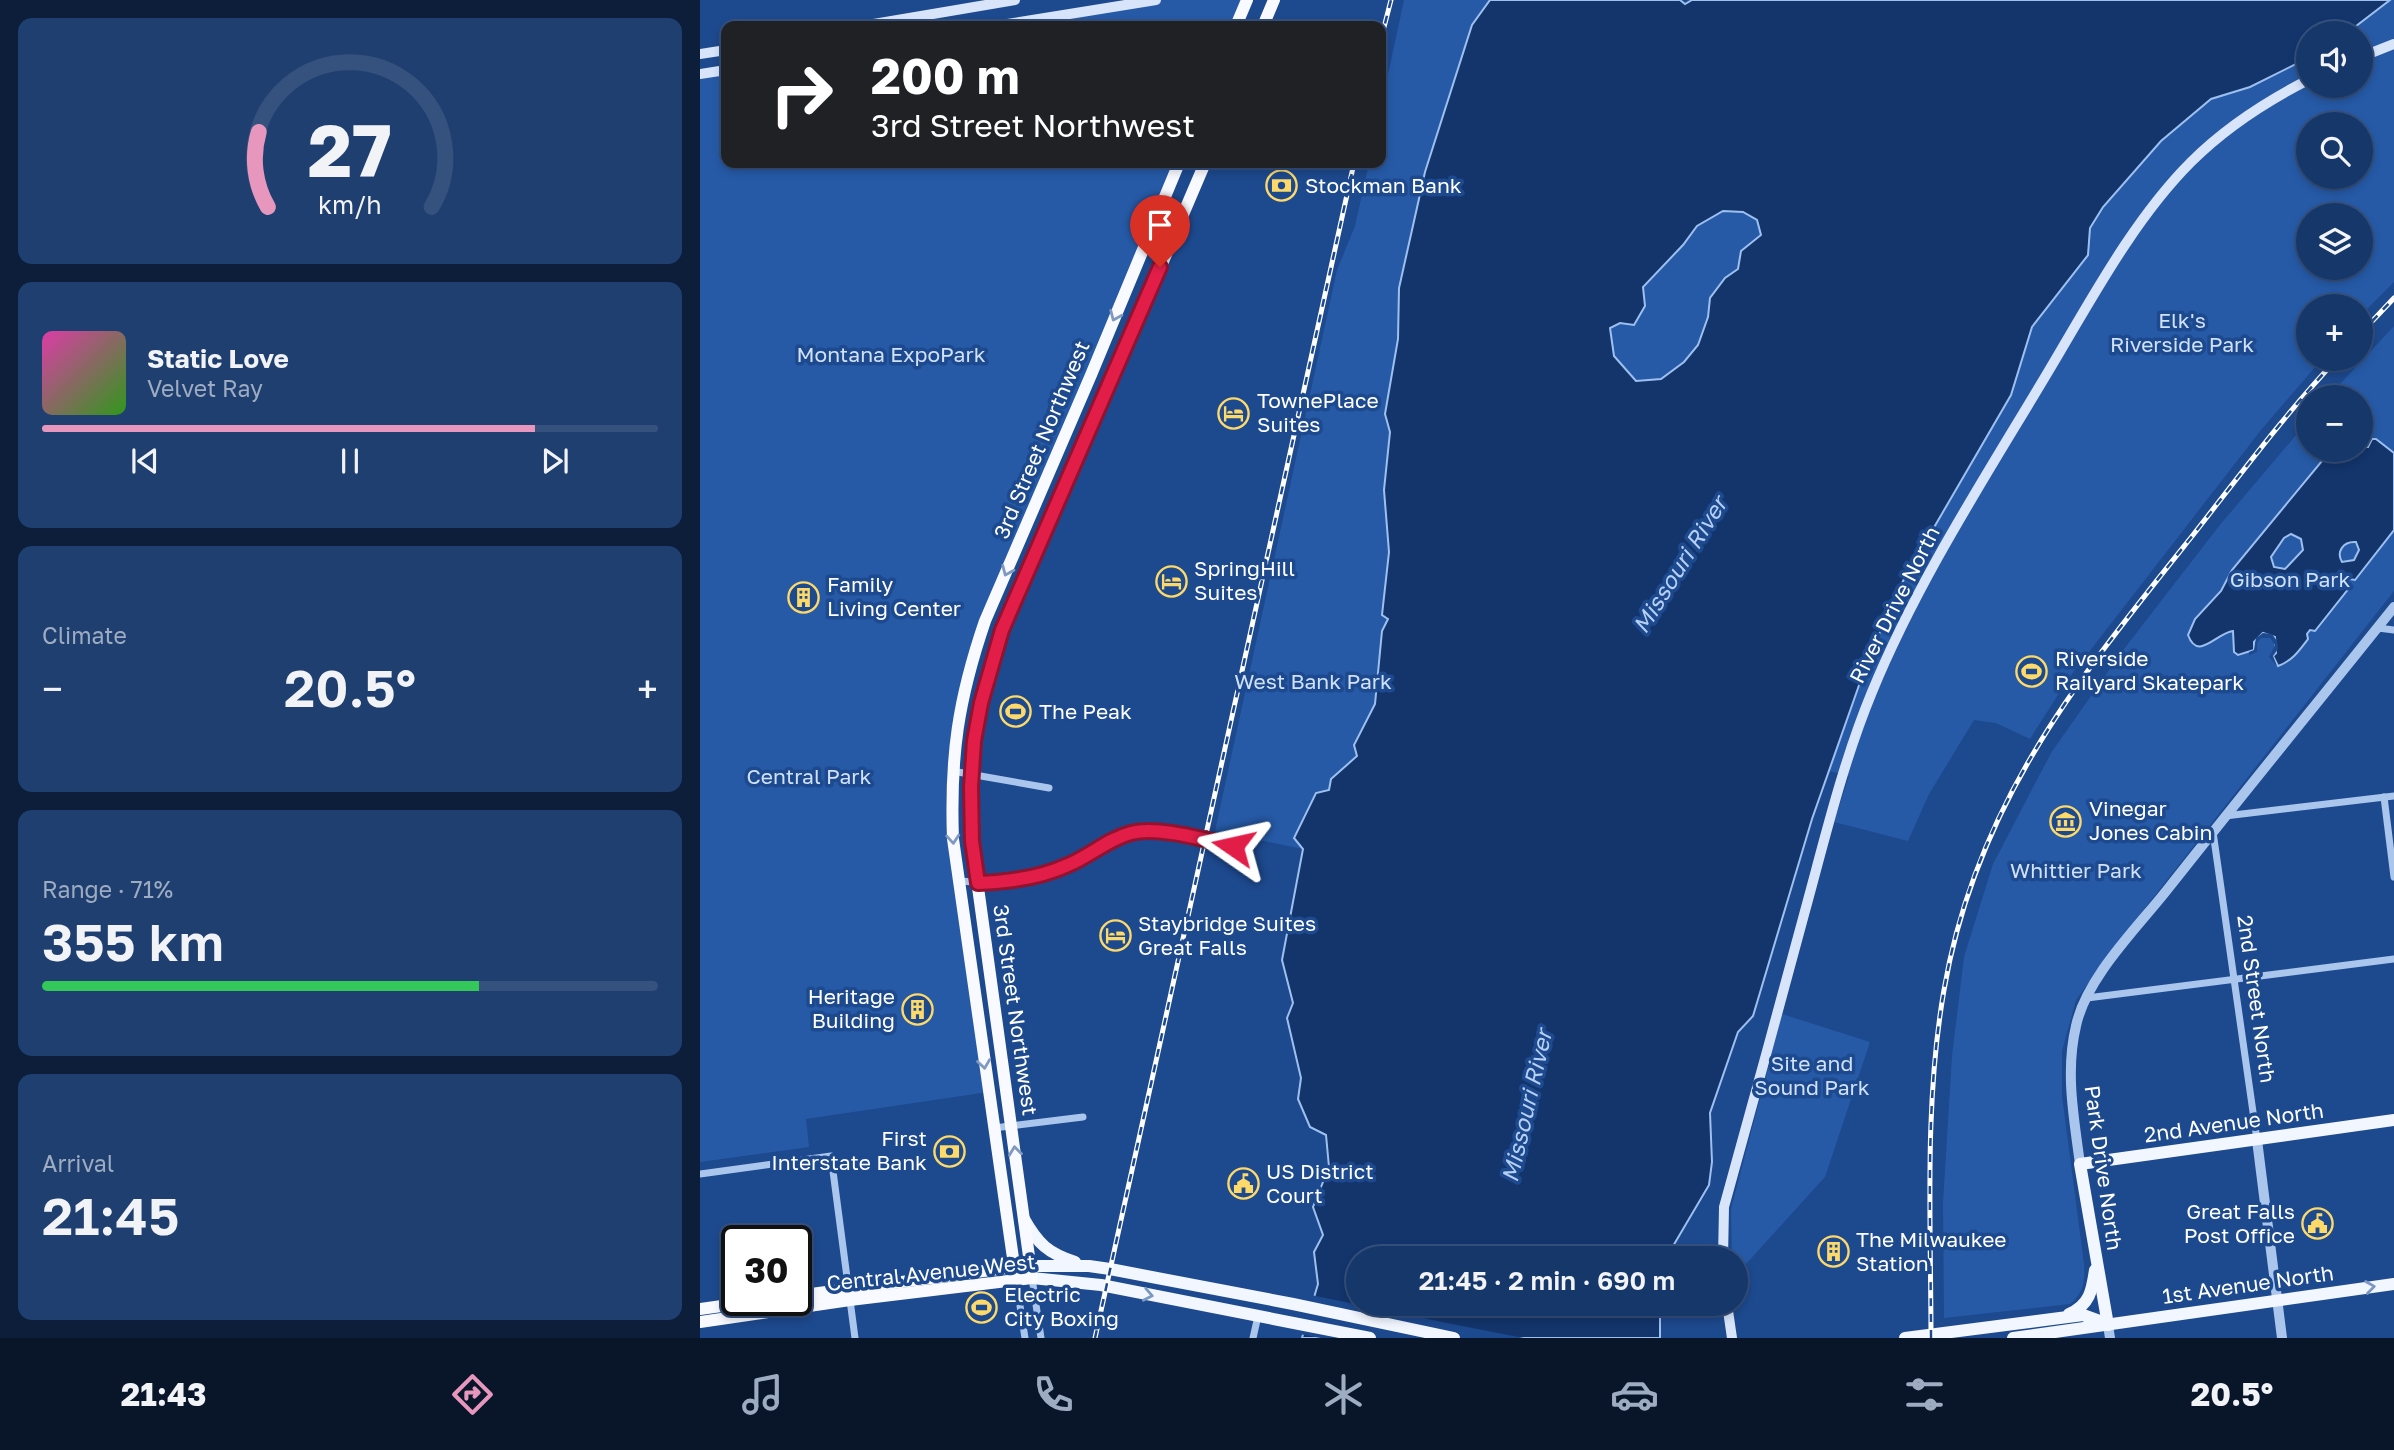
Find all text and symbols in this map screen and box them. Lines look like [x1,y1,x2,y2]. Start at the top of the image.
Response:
map controls [2296,21,2373,462]
button: sound [2296,21,2373,98]
text: 200 m [871,46,1020,105]
icon: right [756,49,847,140]
text: 27 [308,106,392,193]
text: 3rd Street Northwest [871,106,1195,144]
button: search [2296,112,2373,189]
bank icon: Stockman Bank [1265,169,1299,203]
place label: Stockman Bank [1305,172,1462,198]
text: km/h [318,189,382,220]
pin [1130,195,1190,267]
button: layers [2296,203,2373,280]
icon: arrive [1141,206,1179,244]
button: + [2296,294,2373,371]
park label: Elk's Riverside Park [2110,307,2254,357]
one-way arrow [1110,310,1124,322]
street label: 3rd Street Northwest [988,337,1095,543]
park label: Montana ExpoPark [797,341,986,367]
text: Static Love [147,343,289,374]
text: Velvet Ray [147,374,263,402]
button: − [2296,385,2373,462]
place label: TownePlace Suites [1257,387,1379,437]
hotel icon: TownePlace Suites [1217,396,1251,430]
icon: previous [126,442,164,480]
icon: pause [331,442,369,480]
icon: next [536,442,574,480]
water label: Missouri River [1626,489,1734,638]
street label: River Drive North [1843,522,1945,687]
place label: SpringHill Suites [1194,555,1295,605]
one-way arrow [1001,564,1015,576]
hotel icon: SpringHill Suites [1154,564,1188,598]
park label: Gibson Park [2230,566,2350,592]
place label: Family Living Center [827,571,961,621]
building icon: Family Living Center [787,580,821,614]
text: Climate [42,621,127,649]
place label: Riverside Railyard Skatepark [2055,645,2244,695]
sports icon: Riverside Railyard Skatepark [2015,654,2049,688]
text: 20.5° [284,656,416,718]
text: − [42,666,63,711]
text: + [637,666,658,711]
park label: West Bank Park [1234,668,1392,694]
sports icon: The Peak [999,695,1033,729]
place label: The Peak [1039,698,1132,724]
park label: Central Park [747,763,872,789]
place label: Vinegar Jones Cabin [2089,795,2212,845]
museum icon: Vinegar Jones Cabin [2049,804,2083,838]
position arrow [1196,809,1270,883]
one-way arrow [945,834,960,845]
park label: Whittier Park [2010,857,2142,883]
text: Range · 71% [42,875,173,903]
street label: 3rd Street Northwest [988,903,1044,1117]
text: 355 km [42,910,224,972]
place label: Staybridge Suites Great Falls [1138,910,1316,960]
street label: 2nd Street North [2232,913,2282,1084]
hotel icon: Staybridge Suites Great Falls [1098,919,1132,953]
place label: Heritage Building [808,983,895,1033]
building icon: Heritage Building [901,992,935,1026]
water label: Missouri River [1495,1024,1558,1185]
park label: Site and Sound Park [1754,1050,1870,1100]
one-way arrow [976,1058,991,1070]
street label: Park Drive North [2080,1084,2128,1252]
street label: 2nd Avenue North [2142,1097,2325,1147]
place label: First Interstate Bank [771,1125,927,1175]
bank icon: First Interstate Bank [933,1134,967,1168]
one-way arrow [1008,1145,1023,1157]
text: Arrival [42,1149,114,1177]
place label: US District Court [1266,1158,1374,1208]
public building icon: US District Court [1226,1167,1260,1201]
text: 21:45 [42,1184,179,1246]
place label: Great Falls Post Office [2184,1198,2295,1248]
public building icon: Great Falls Post Office [2301,1207,2335,1241]
speed limit sign: 30 [721,1225,812,1316]
place label: The Milwaukee Station [1856,1226,2007,1276]
building icon: The Milwaukee Station [1816,1235,1850,1269]
street label: Central Avenue West [825,1248,1037,1296]
street label: 1st Avenue North [2160,1259,2335,1309]
text: 21:45 · 2 min · 690 m [1419,1265,1675,1296]
one-way arrow [2364,1280,2375,1295]
place label: Electric City Boxing [1004,1281,1119,1331]
one-way arrow [1141,1286,1153,1301]
sports icon: Electric City Boxing [964,1290,998,1324]
icon: directions [448,1370,497,1419]
icon: music [738,1370,787,1419]
icon: phone [1029,1370,1078,1419]
icon: climate [1319,1370,1368,1419]
icon: car [1610,1370,1659,1419]
icon: filters [1900,1370,1949,1419]
text: 21:43 [121,1375,206,1413]
text: 20.5° [2191,1375,2273,1413]

